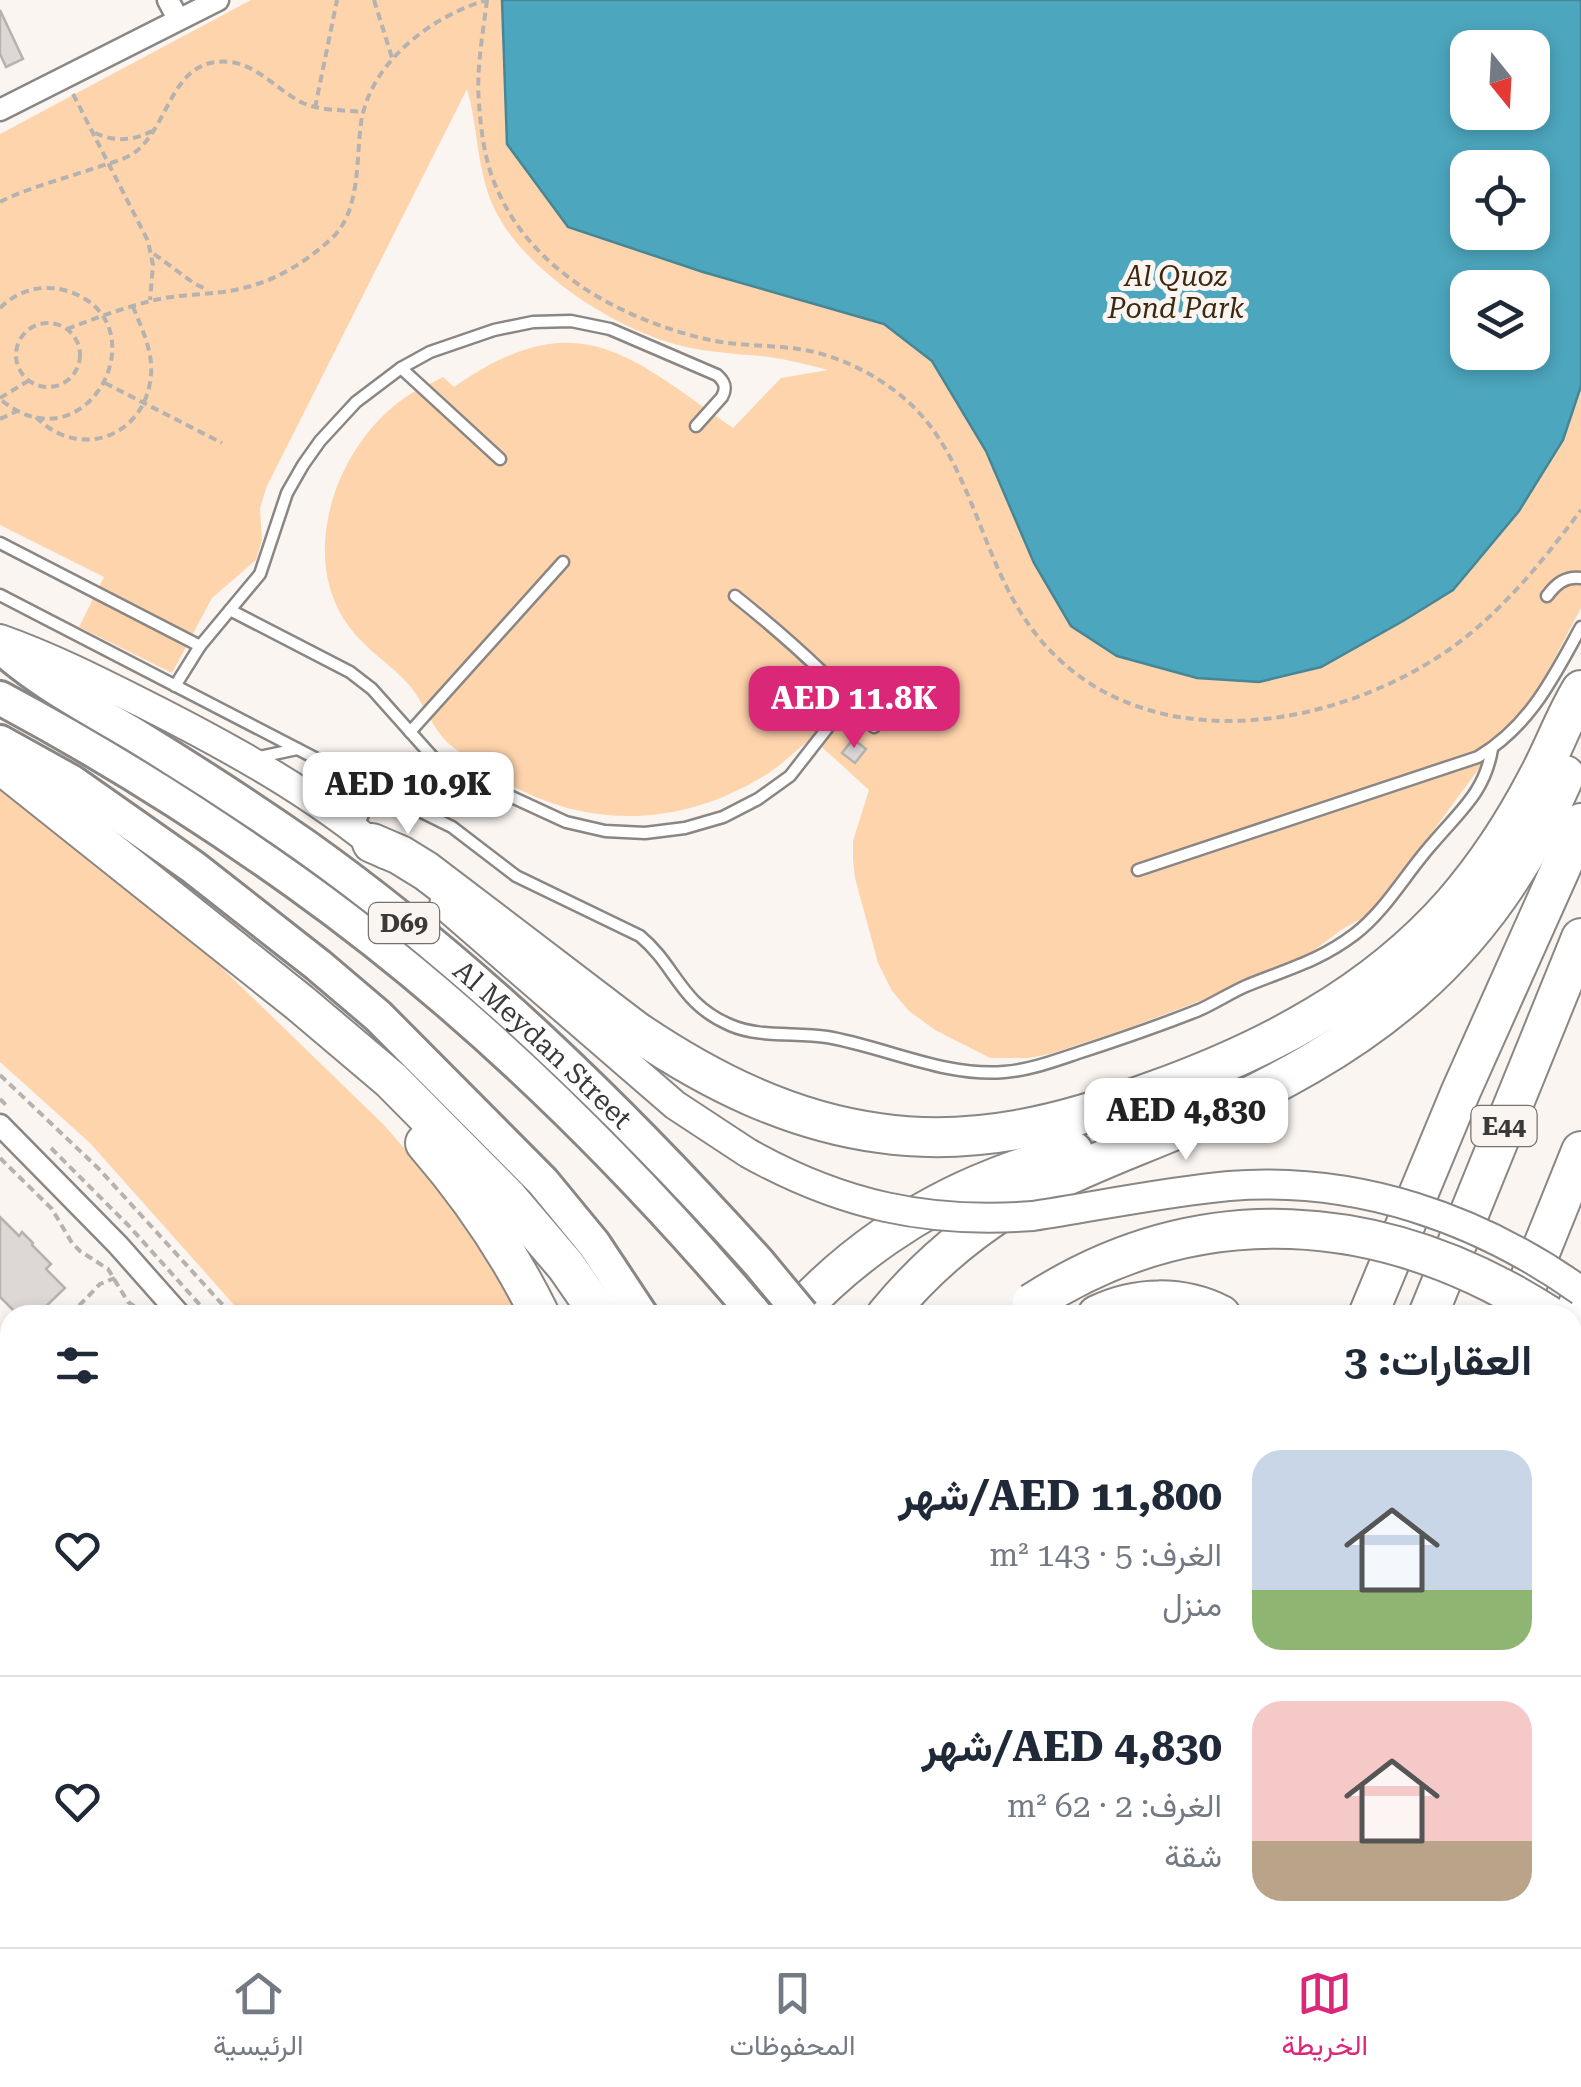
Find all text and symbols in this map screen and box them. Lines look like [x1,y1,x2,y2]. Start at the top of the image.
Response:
north arrow [1450,30,1550,130]
map controls [1450,30,1550,370]
button: locate [1450,150,1550,250]
park label: Al Quoz Pond Park [1107,260,1245,325]
button: layers [1450,270,1550,370]
pin: AED 11.8K [740,666,968,751]
text: AED 11.8K [771,679,937,717]
pin: AED 10.9K [294,752,522,837]
text: AED 10.9K [325,765,491,803]
road number: D69 [369,903,439,943]
street label: Al Meydan Street [447,953,639,1136]
pin: AED 4,830 [1072,1078,1300,1163]
text: AED 4,830 [1106,1091,1266,1129]
road number: E44 [1472,1106,1536,1146]
text: العقارات: 3 [1344,1336,1532,1385]
icon: filters [50,1338,105,1393]
text: AED 11,800/شهر [898,1471,1222,1520]
icon: home [1332,1490,1452,1610]
icon: heart [50,1523,105,1578]
text: الغرف: 5 · 143 m² [989,1536,1222,1574]
text: منزل [1162,1586,1222,1624]
text: AED 4,830/شهر [922,1722,1222,1771]
icon: home [1332,1741,1452,1861]
icon: heart [50,1774,105,1829]
text: الغرف: 2 · 62 m² [1007,1787,1222,1825]
text: شقة [1164,1837,1222,1875]
tab: الرئيسية [213,1966,303,2070]
tab: المحفوظات [729,1966,856,2070]
tab: الخريطة [1281,1966,1368,2070]

